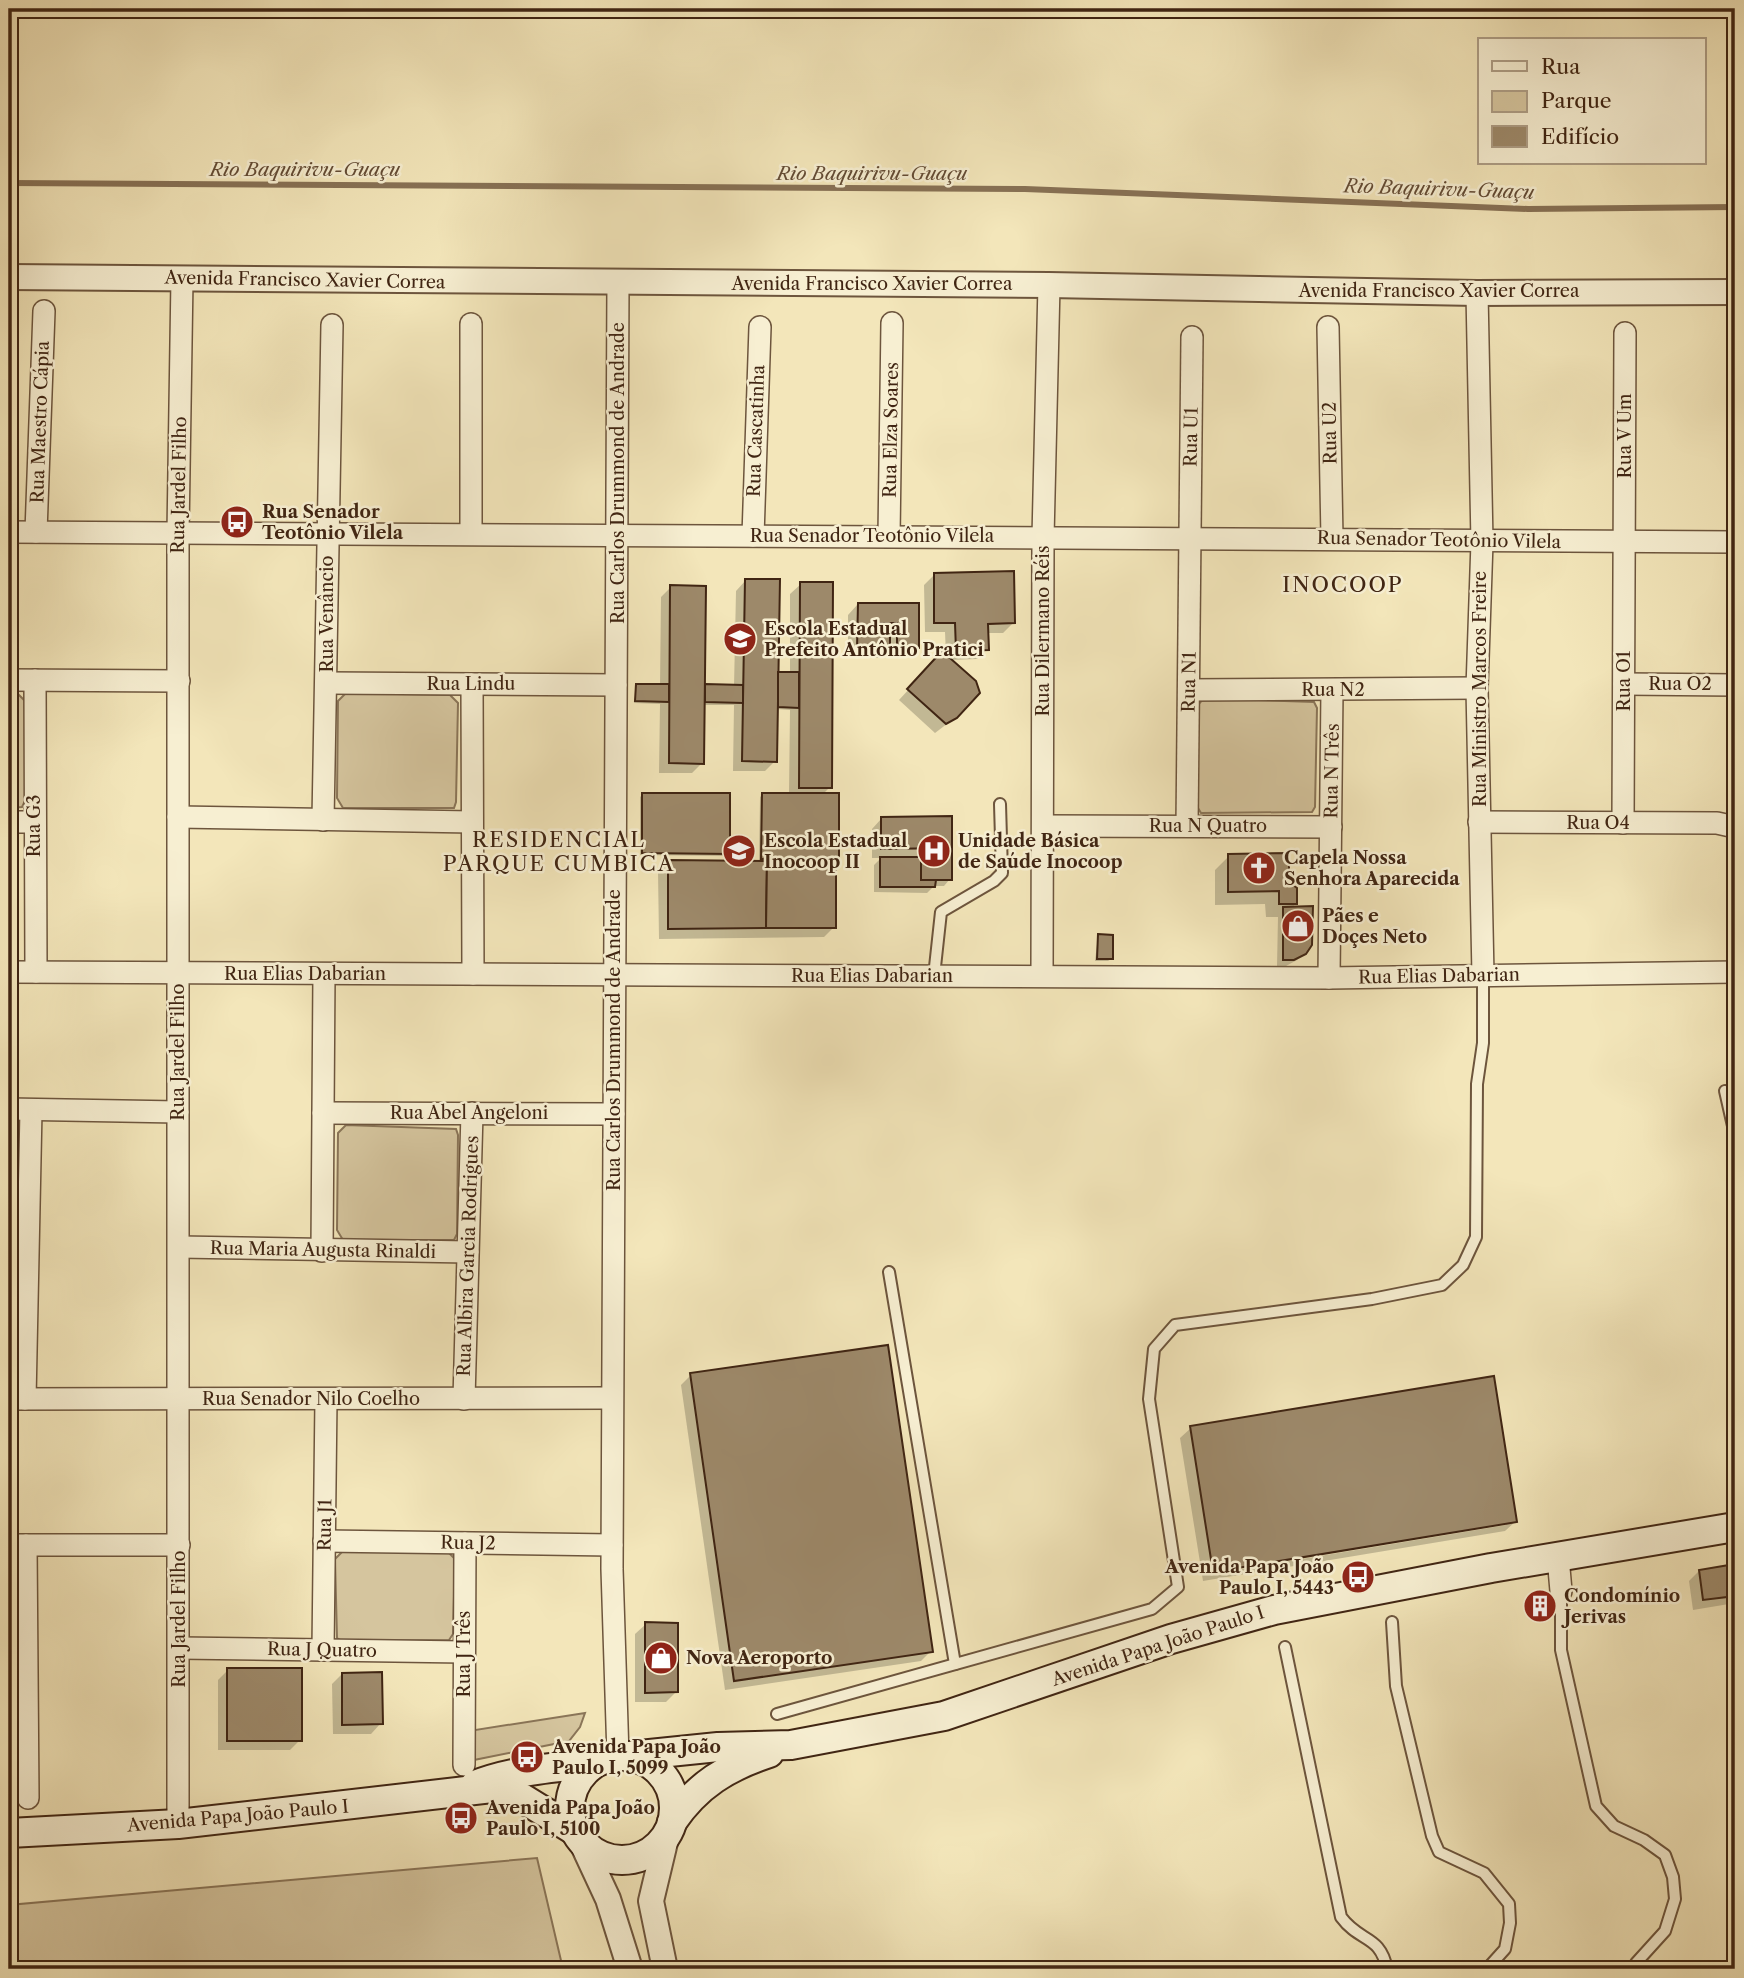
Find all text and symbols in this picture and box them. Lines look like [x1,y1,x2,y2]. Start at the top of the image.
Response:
legend [1478,38,1706,164]
text: Rua [1541,54,1581,79]
text: Parque [1541,88,1612,113]
text: Edifício [1541,124,1619,149]
water label: Rio Baquirivu-Guaçu [208,158,401,181]
water label: Rio Baquirivu-Guaçu [775,162,968,185]
water label: Rio Baquirivu-Guaçu [1341,174,1535,204]
street label: Avenida Francisco Xavier Correa [163,267,446,293]
street label: Avenida Francisco Xavier Correa [731,273,1013,295]
street label: Avenida Francisco Xavier Correa [1298,280,1580,302]
street label: Rua Carlos Drummond de Andrade [607,322,629,624]
street label: Rua Maestro Cápia [26,340,54,504]
street label: Rua Elza Soares [879,362,903,498]
street label: Rua Cascatinha [743,364,769,498]
street label: Rua V Um [1614,393,1636,478]
street label: Rua U2 [1318,402,1342,464]
street label: Rua U1 [1179,406,1203,467]
street label: Rua Jardel Filho [167,416,191,554]
place label: Rua Senador Teotônio Vilela [262,501,404,544]
bus stop icon: Rua Senador Teotônio Vilela [218,503,256,541]
street label: Rua Senador Teotônio Vilela [750,525,995,547]
street label: Rua Senador Teotônio Vilela [1317,527,1562,553]
street label: Rua Dilermano Réis [1032,545,1054,717]
street label: Rua Venâncio [316,555,338,673]
street label: Rua Ministro Marcos Freire [1469,571,1491,807]
district label: INOCOOP [1282,572,1404,597]
place label: Escola Estadual Prefeito Antônio Pratici [764,618,984,661]
school or university icon: Escola Estadual Prefeito Antônio Pratici [721,620,759,658]
street label: Rua O1 [1613,650,1635,711]
street label: Rua N1 [1177,651,1201,713]
street label: Rua Lindu [427,673,515,695]
street label: Rua O2 [1648,673,1712,695]
street label: Rua N2 [1301,679,1365,701]
street label: Rua N Três [1320,723,1344,819]
street label: Rua G3 [23,795,45,857]
street label: Rua O4 [1566,812,1630,834]
street label: Rua N Quatro [1149,815,1267,837]
district label: RESIDENCIAL PARQUE CUMBICA [443,827,675,876]
place label: Escola Estadual Inocoop II [764,830,907,873]
place label: Unidade Básica de Saúde Inocoop [958,830,1123,873]
school or university icon: Escola Estadual Inocoop II [720,832,758,870]
hospital icon: Unidade Básica de Saúde Inocoop [915,832,953,870]
place label: Capela Nossa Senhora Aparecida [1284,847,1460,890]
church icon: Capela Nossa Senhora Aparecida [1240,849,1278,887]
street label: Rua Carlos Drummond de Andrade [603,889,625,1191]
place label: Pães e Doçes Neto [1322,905,1427,948]
shop icon: Pães e Doçes Neto [1279,907,1317,945]
street label: Rua Elias Dabarian [224,963,386,985]
street label: Rua Elias Dabarian [1358,964,1520,988]
street label: Rua Elias Dabarian [791,965,953,987]
street label: Rua Jardel Filho [167,983,189,1121]
street label: Rua Abel Angeloni [390,1102,549,1124]
street label: Rua Albira Garcia Rodrigues [453,1135,483,1377]
street label: Rua Maria Augusta Rinaldi [210,1237,437,1263]
street label: Rua Senador Nilo Coelho [202,1388,420,1410]
street label: Rua J1 [314,1498,336,1551]
street label: Rua J2 [440,1532,496,1554]
street label: Rua Jardel Filho [168,1550,190,1688]
place label: Avenida Papa João Paulo I, 5443 [1164,1556,1334,1599]
bus stop icon: Avenida Papa João Paulo I, 5443 [1339,1558,1377,1596]
place label: Condomínio Jerivas [1561,1585,1680,1628]
building icon: Condomínio Jerivas [1521,1587,1559,1625]
street label: Avenida Papa João Paulo I [1048,1601,1267,1691]
street label: Rua J Três [453,1611,475,1697]
street label: Rua J Quatro [267,1638,377,1662]
shop icon: Nova Aeroporto [642,1639,680,1677]
place label: Nova Aeroporto [686,1647,832,1669]
place label: Avenida Papa João Paulo I, 5099 [551,1736,721,1779]
bus stop icon: Avenida Papa João Paulo I, 5099 [508,1738,546,1776]
street label: Avenida Papa João Paulo I [125,1795,350,1837]
place label: Avenida Papa João Paulo I, 5100 [485,1797,655,1840]
bus stop icon: Avenida Papa João Paulo I, 5100 [442,1799,480,1837]

